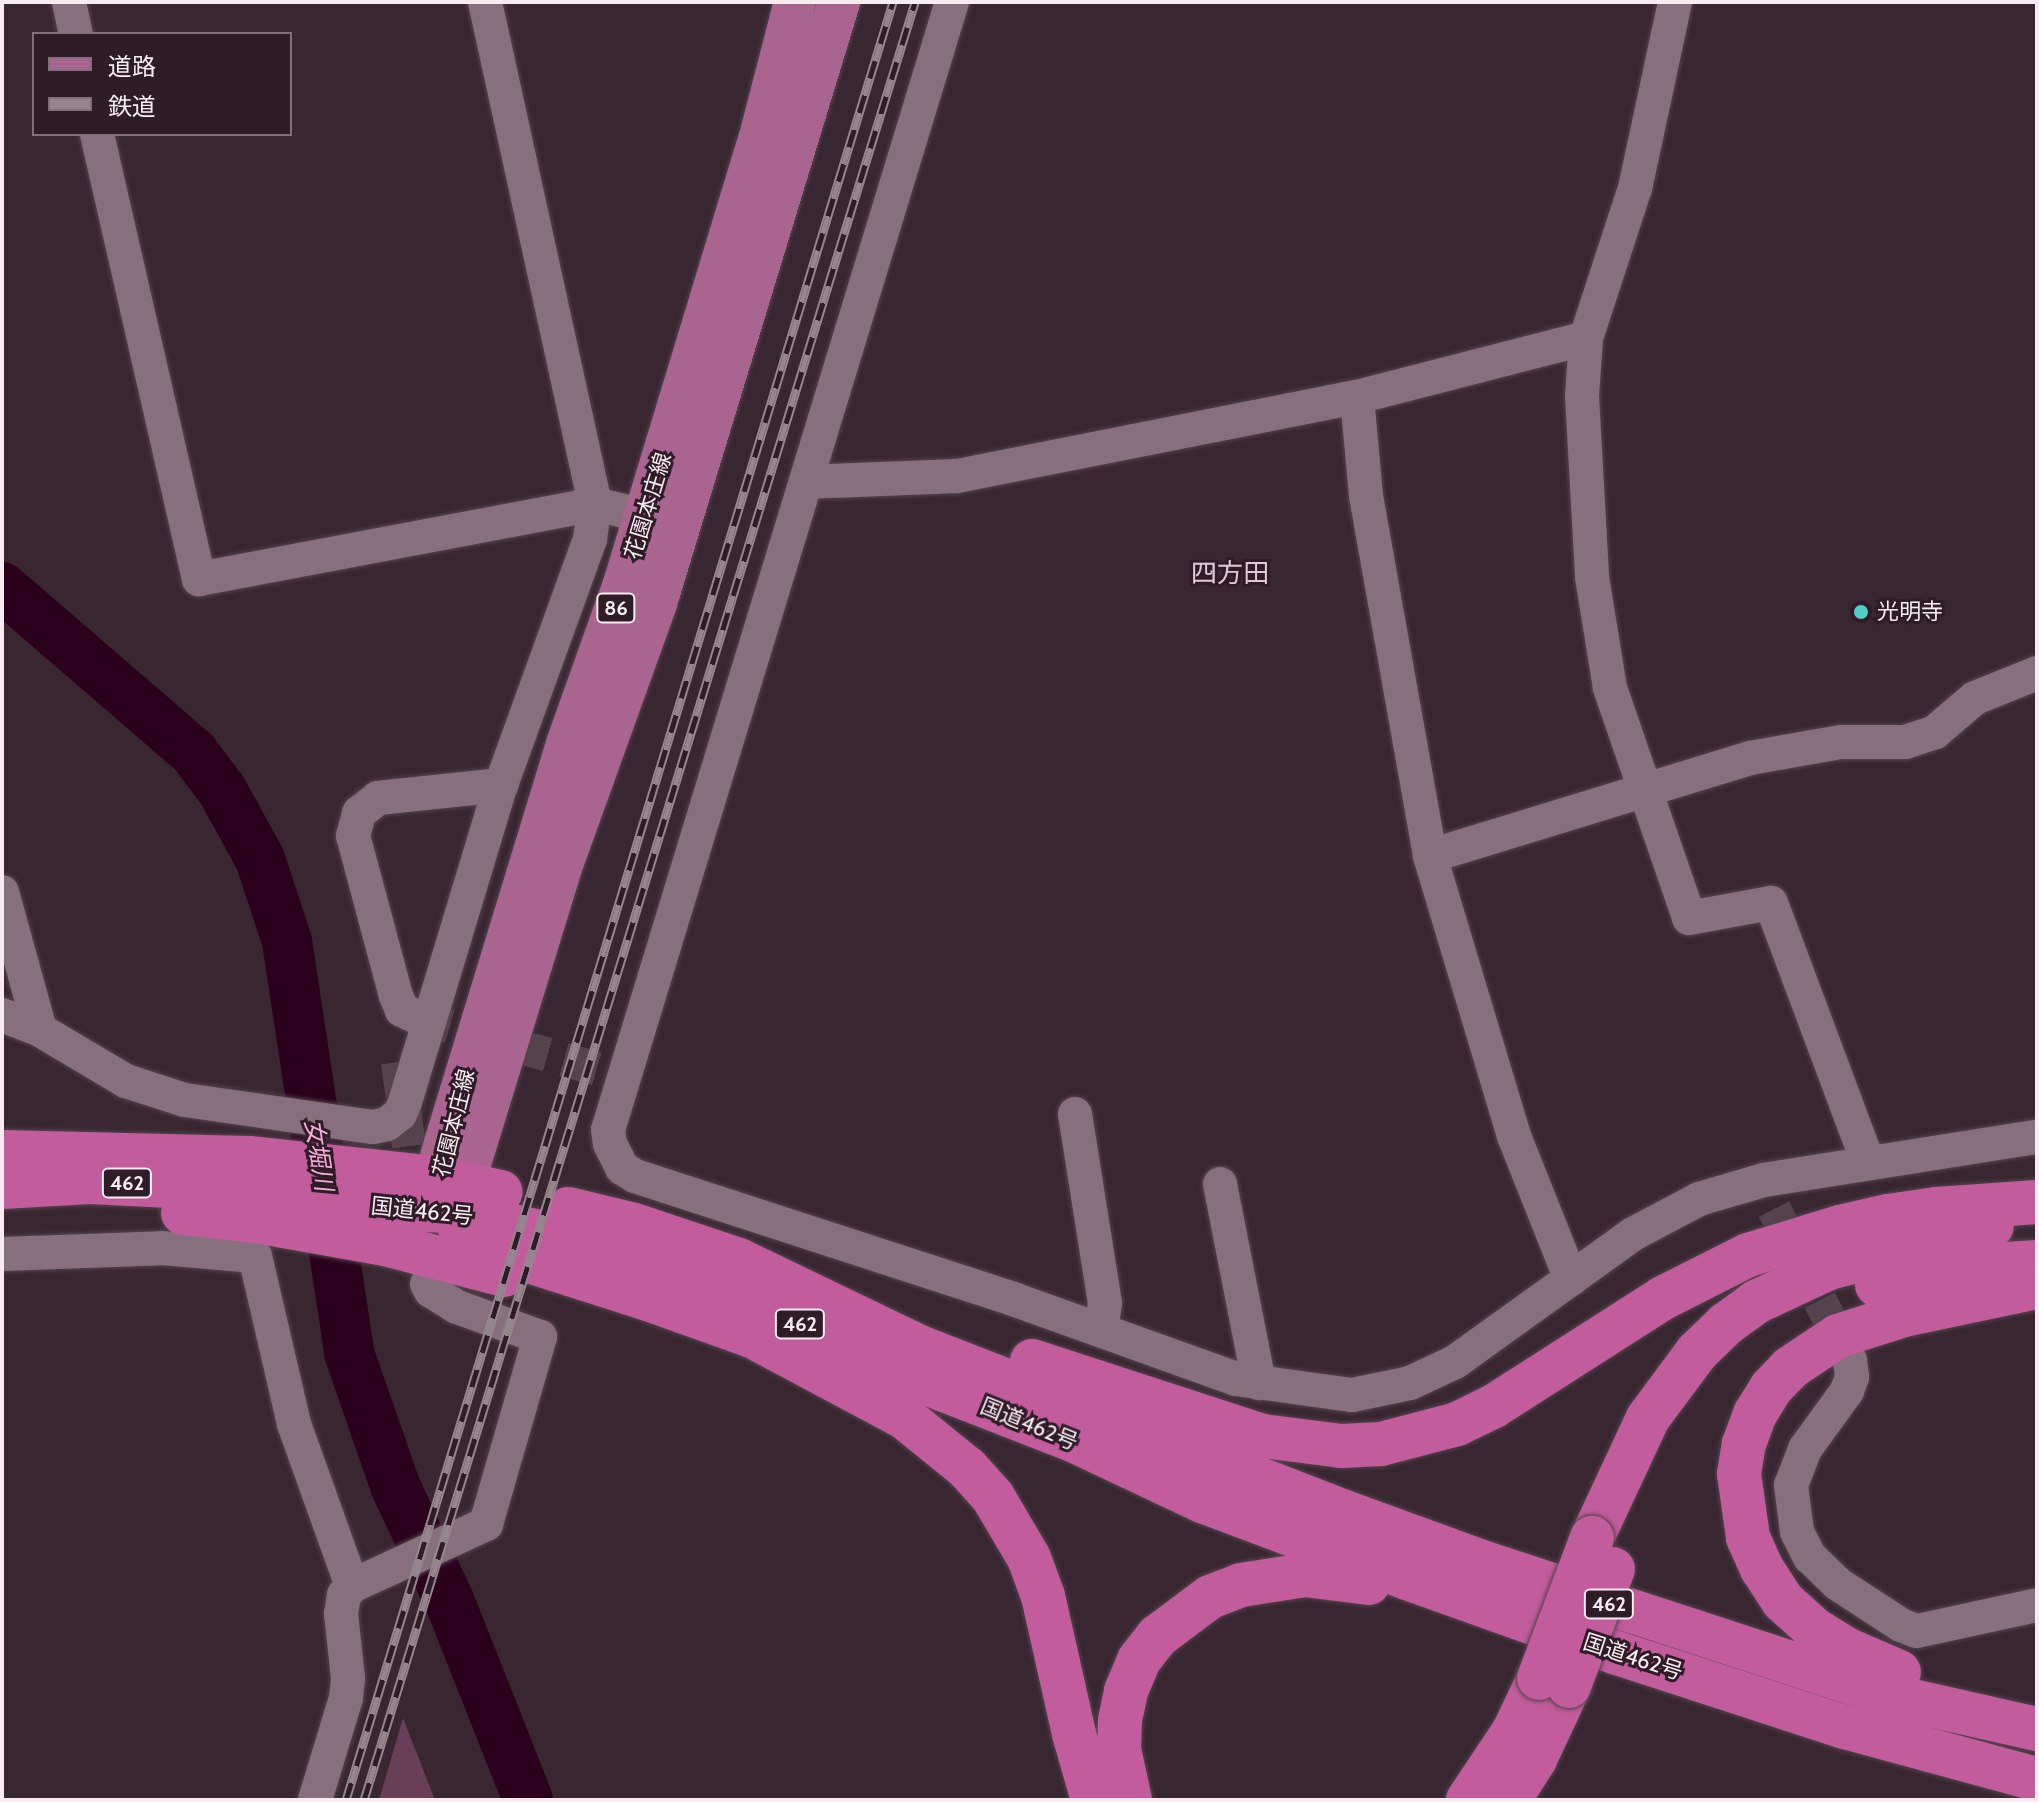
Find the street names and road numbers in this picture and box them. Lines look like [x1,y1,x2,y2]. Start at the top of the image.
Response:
street label: 花園本庄線 [619,450,677,562]
road number: 86 [596,592,636,624]
street label: 花園本庄線 [428,1066,480,1180]
road number: 462 [101,1167,153,1199]
street label: 国道462号 [370,1193,474,1229]
road number: 462 [774,1308,826,1340]
street label: 国道462号 [976,1393,1082,1455]
road number: 462 [1583,1588,1635,1620]
street label: 国道462号 [1580,1629,1686,1685]

